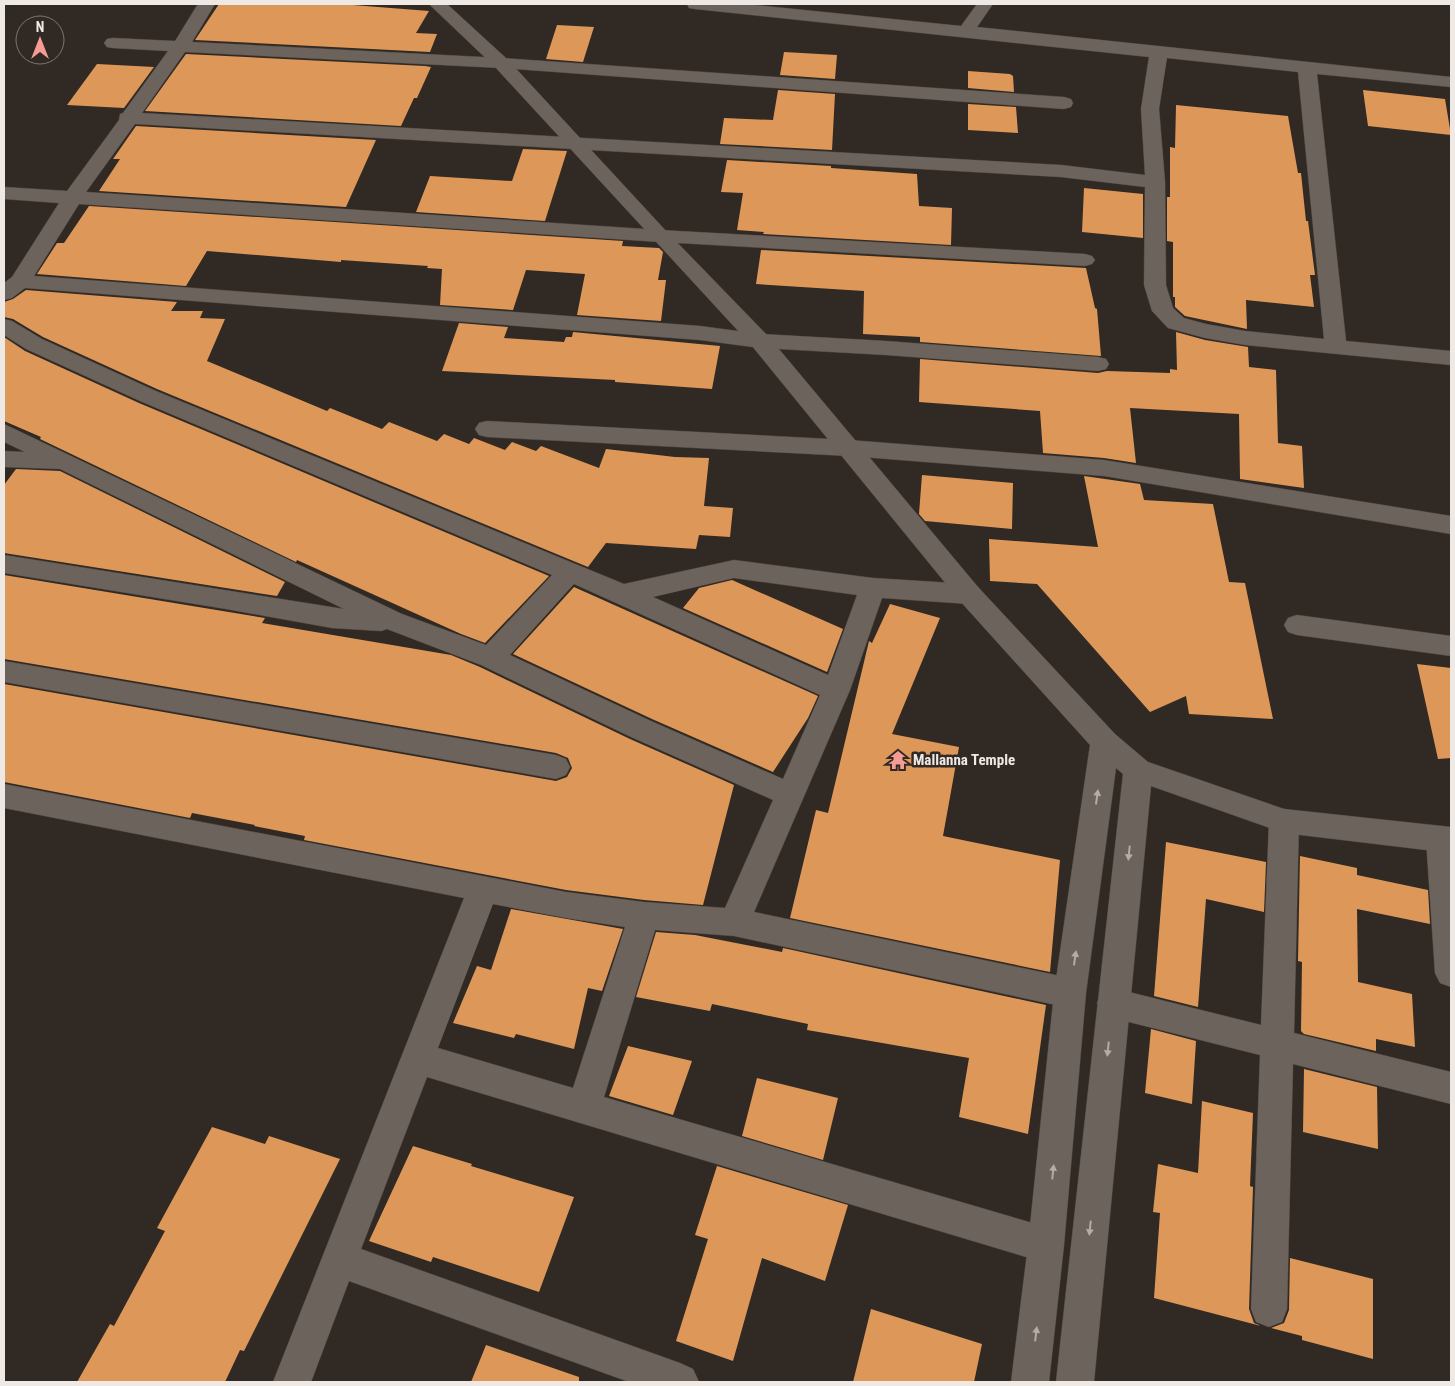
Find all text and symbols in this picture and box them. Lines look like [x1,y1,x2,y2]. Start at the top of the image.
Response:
north arrow [15,15,65,65]
text: N [36,19,44,35]
temple icon: Mallanna Temple [887,749,909,771]
place label: Mallanna Temple [913,751,1015,769]
one-way arrow [1093,789,1101,805]
one-way arrow [1125,845,1133,861]
one-way arrow [1071,950,1079,966]
one-way arrow [1104,1041,1112,1057]
one-way arrow [1049,1164,1057,1180]
one-way arrow [1086,1221,1094,1237]
one-way arrow [1032,1326,1040,1342]

